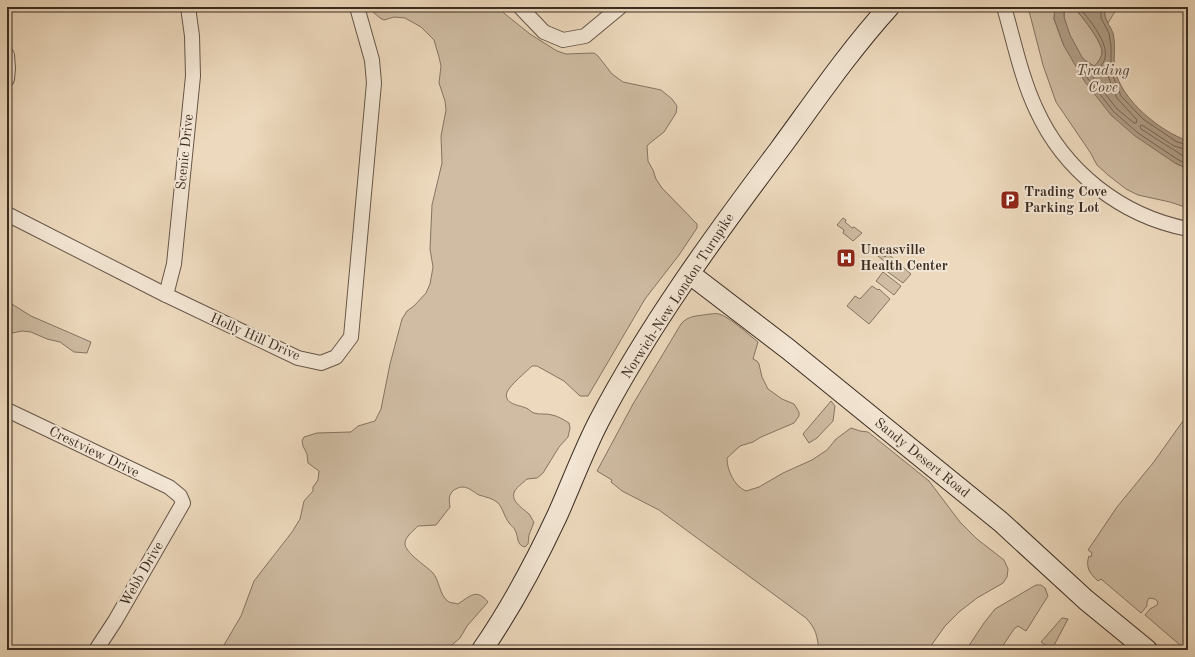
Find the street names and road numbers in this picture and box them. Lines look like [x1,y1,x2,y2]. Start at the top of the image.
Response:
street label: Scenic Drive [174,113,196,191]
street label: Norwich-New London Turnpike [619,211,737,381]
street label: Holly Hill Drive [208,311,302,363]
street label: Sandy Desert Road [872,416,972,500]
street label: Crestview Drive [47,424,141,480]
street label: Webb Drive [118,539,166,609]

